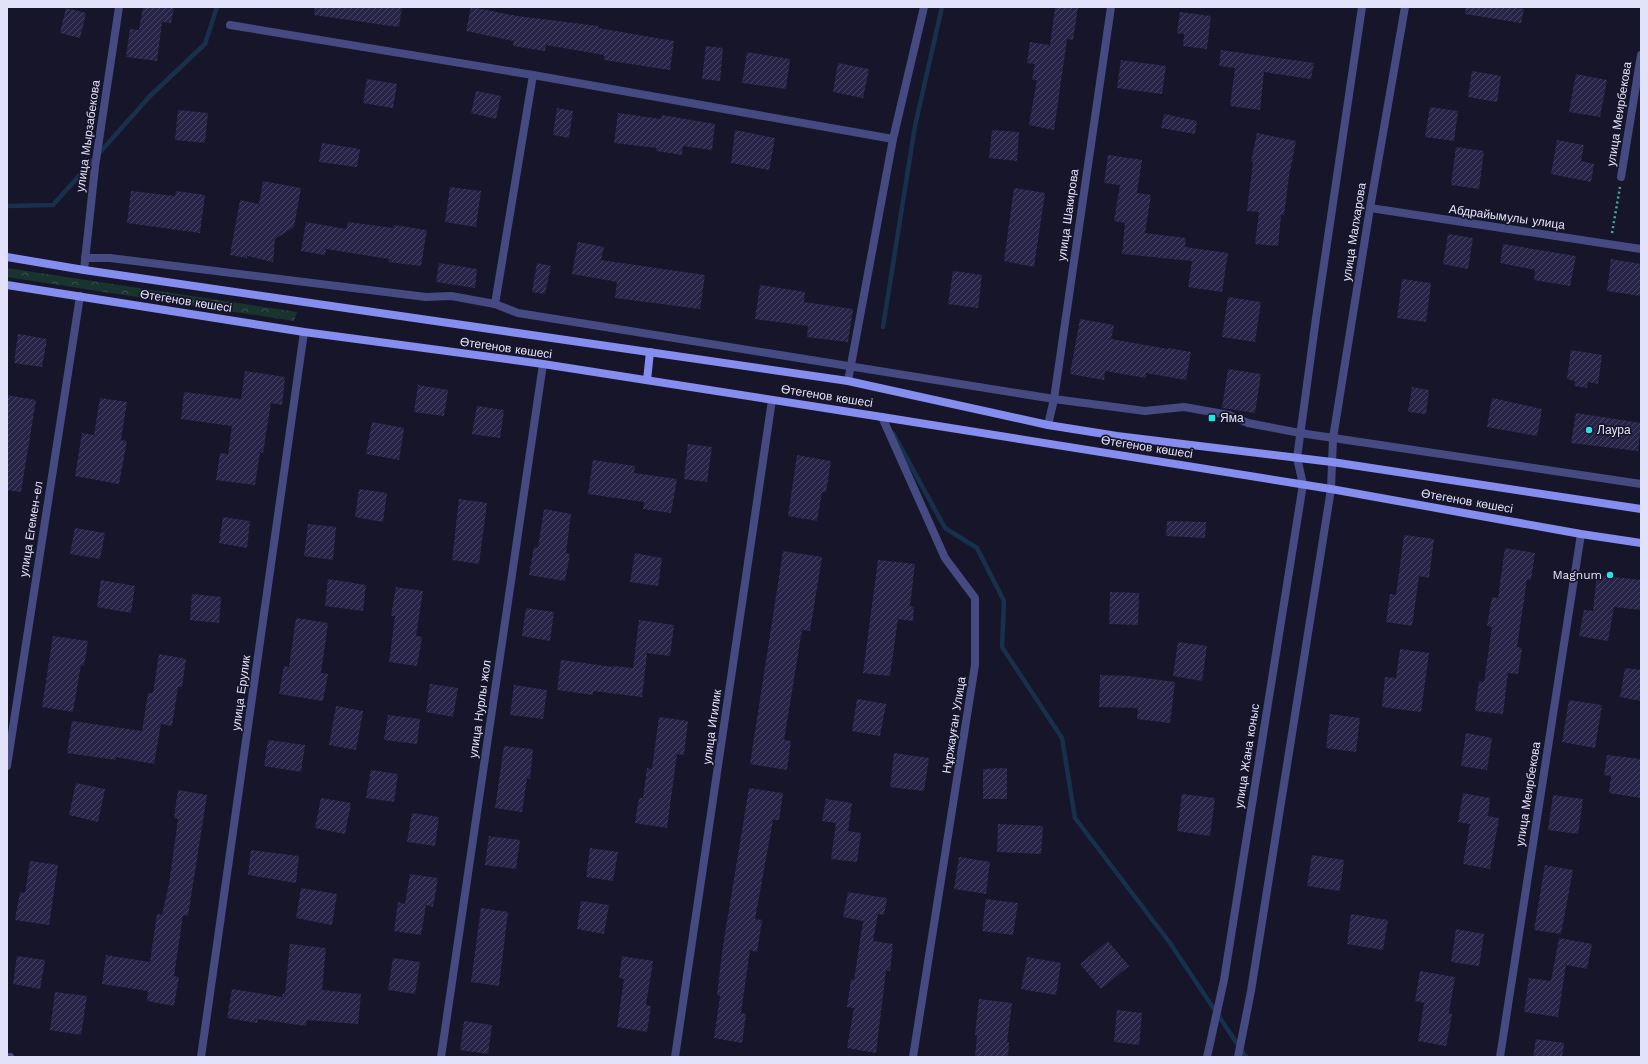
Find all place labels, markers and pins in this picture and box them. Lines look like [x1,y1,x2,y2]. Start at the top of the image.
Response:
place label: Яма [1220,411,1244,425]
marker: Яма [1207,413,1217,423]
place label: Лаура [1597,423,1631,437]
marker: Лаура [1584,425,1594,435]
place label: Magnum [1552,568,1602,582]
marker: Magnum [1605,570,1615,580]

